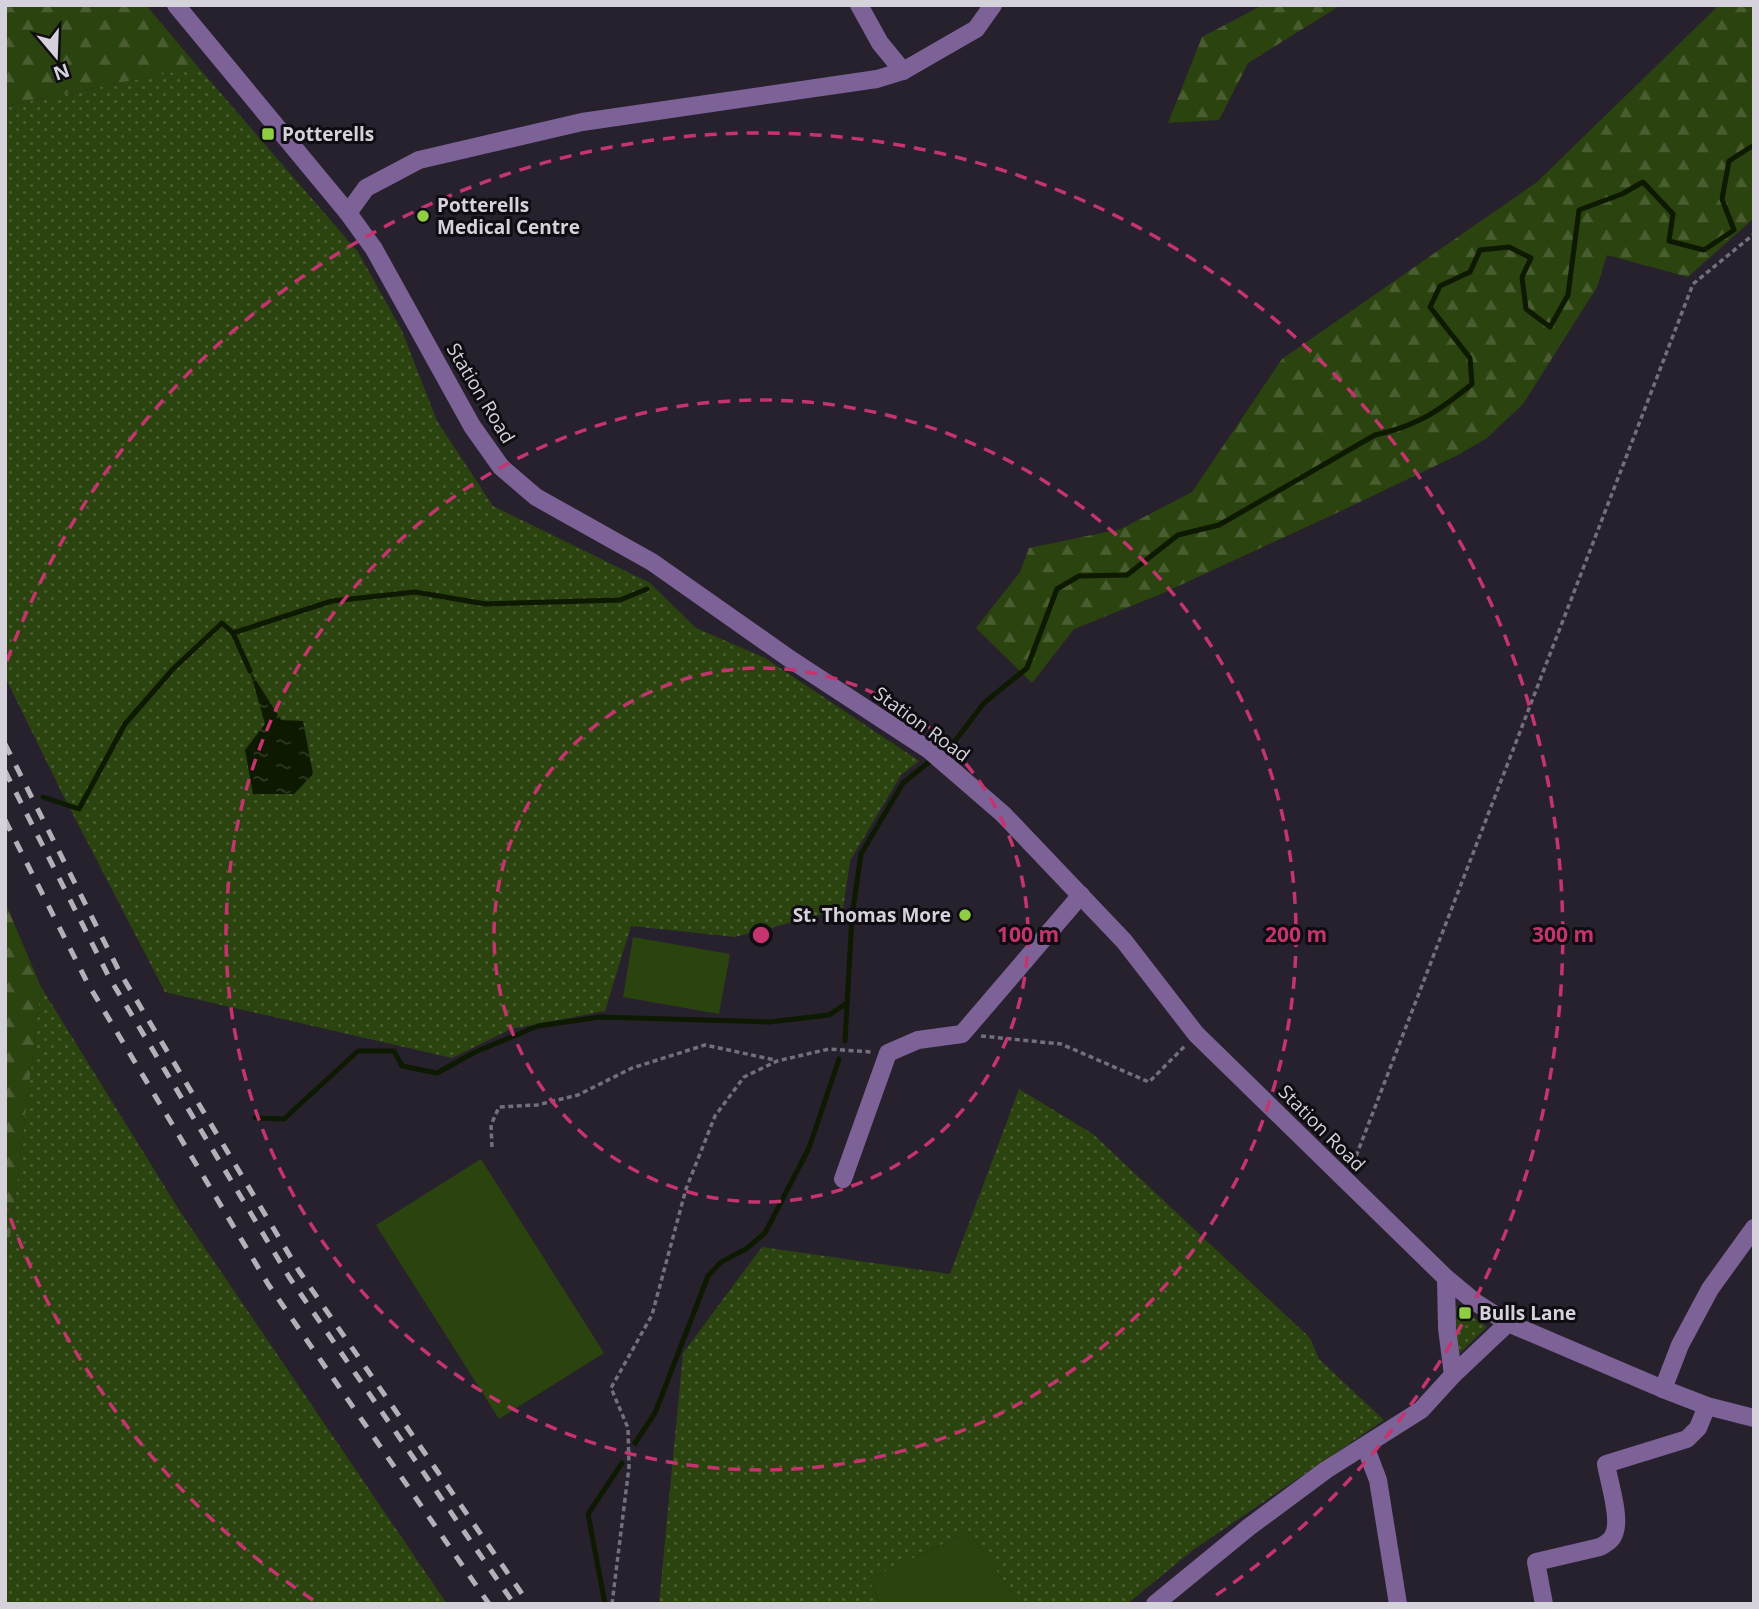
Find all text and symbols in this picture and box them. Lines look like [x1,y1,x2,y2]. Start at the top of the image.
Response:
north arrow [21,21,91,91]
text: N [50,57,73,87]
place label: Potterells [282,121,374,147]
marker: Potterells [260,126,276,142]
place label: Potterells Medical Centre [437,192,580,240]
marker: Potterells Medical Centre [415,208,431,224]
street label: Station Road [441,338,521,448]
street label: Station Road [869,680,975,768]
place label: St. Thomas More [793,902,951,928]
marker: St. Thomas More [957,907,973,923]
text: 100 m [997,920,1059,948]
text: 200 m [1265,920,1327,948]
text: 300 m [1532,920,1594,948]
centre of rings [749,923,773,947]
street label: Station Road [1273,1079,1371,1177]
place label: Bulls Lane [1479,1300,1576,1326]
marker: Bulls Lane [1457,1305,1473,1321]

